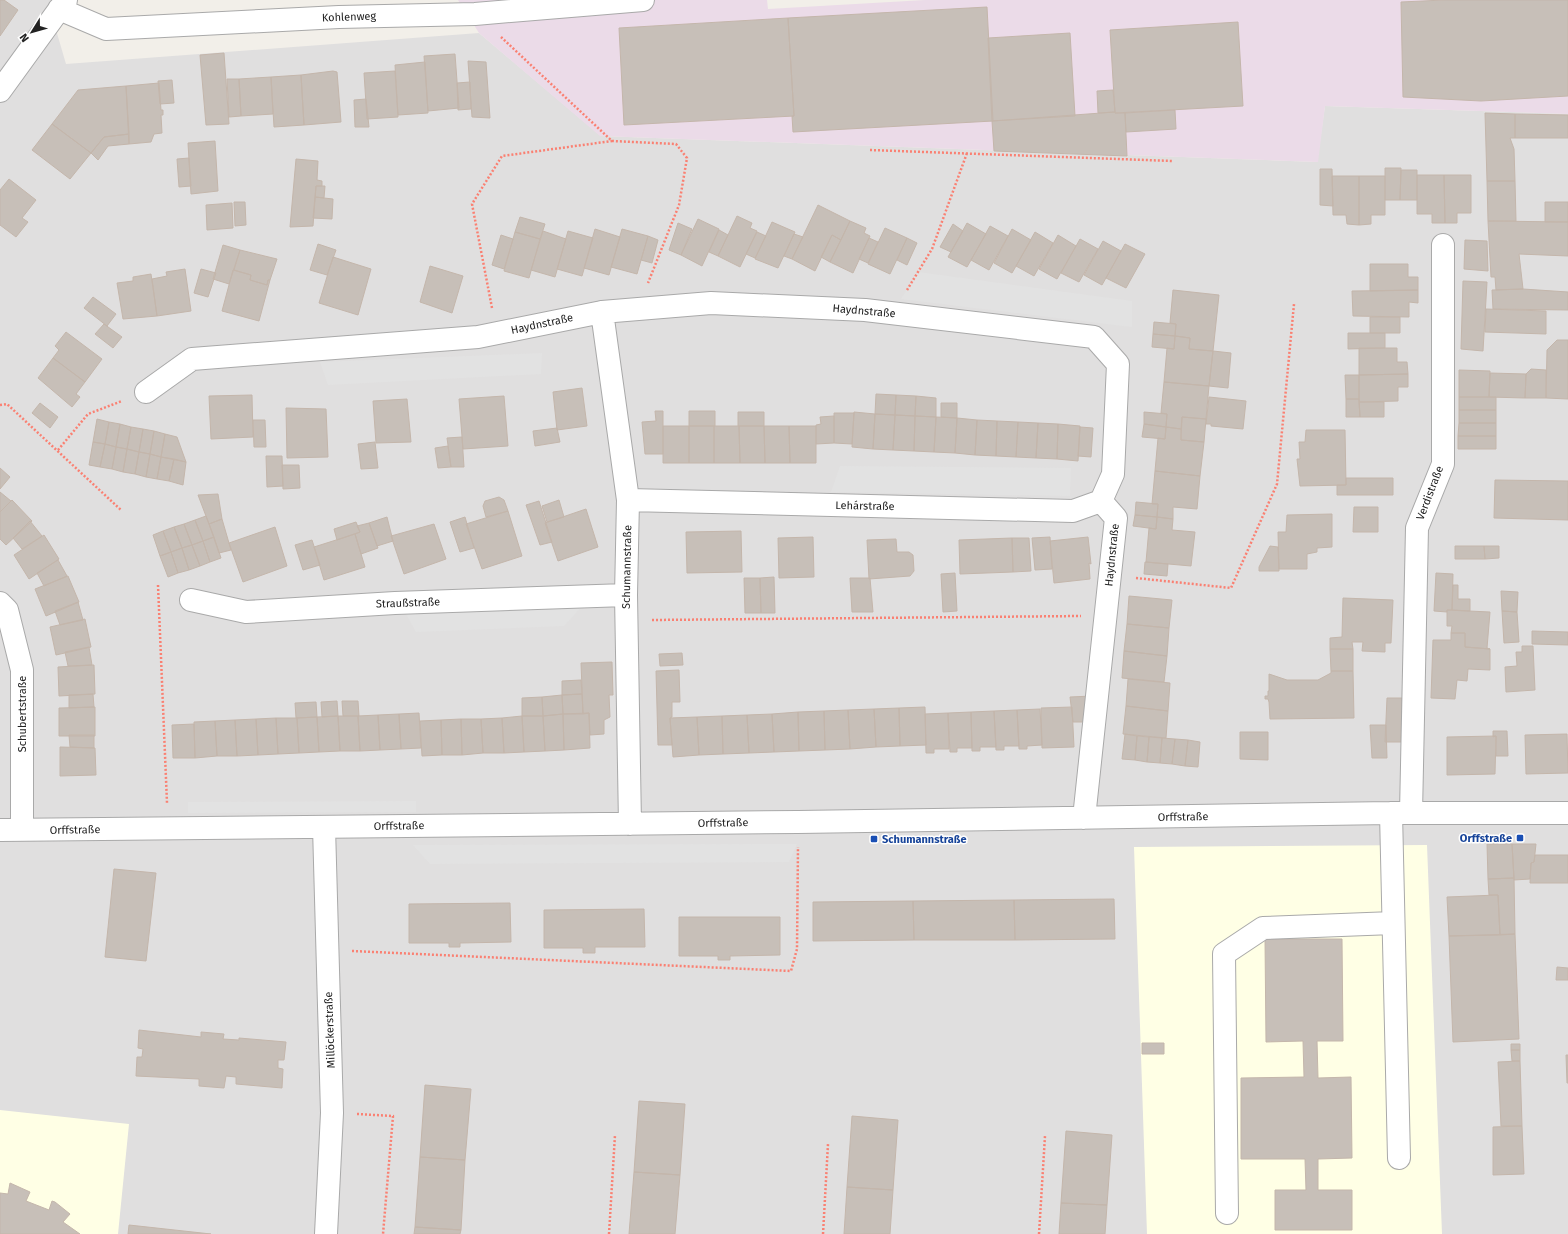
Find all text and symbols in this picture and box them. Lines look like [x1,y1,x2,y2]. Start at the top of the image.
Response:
street label: Kohlenweg [322,10,377,24]
north arrow [12,12,52,52]
text: N [17,31,32,45]
street label: Haydnstraße [832,302,896,320]
street label: Haydnstraße [510,311,574,337]
street label: Verdistraße [1414,464,1446,522]
street label: Lehárstraße [835,499,895,513]
street label: Haydnstraße [1102,523,1122,587]
street label: Schumannstraße [620,525,634,609]
street label: Straußstraße [376,595,440,611]
street label: Schubertstraße [16,676,29,752]
street label: Orffstraße [1158,810,1208,824]
street label: Orffstraße [698,816,748,830]
street label: Orffstraße [374,819,424,833]
street label: Orffstraße [50,823,100,837]
place label: Orffstraße [1460,832,1512,845]
place label: Schumannstraße [882,833,967,846]
marker: Orffstraße [1515,833,1525,843]
marker: Schumannstraße [869,834,879,844]
street label: Millöckerstraße [322,991,338,1069]

